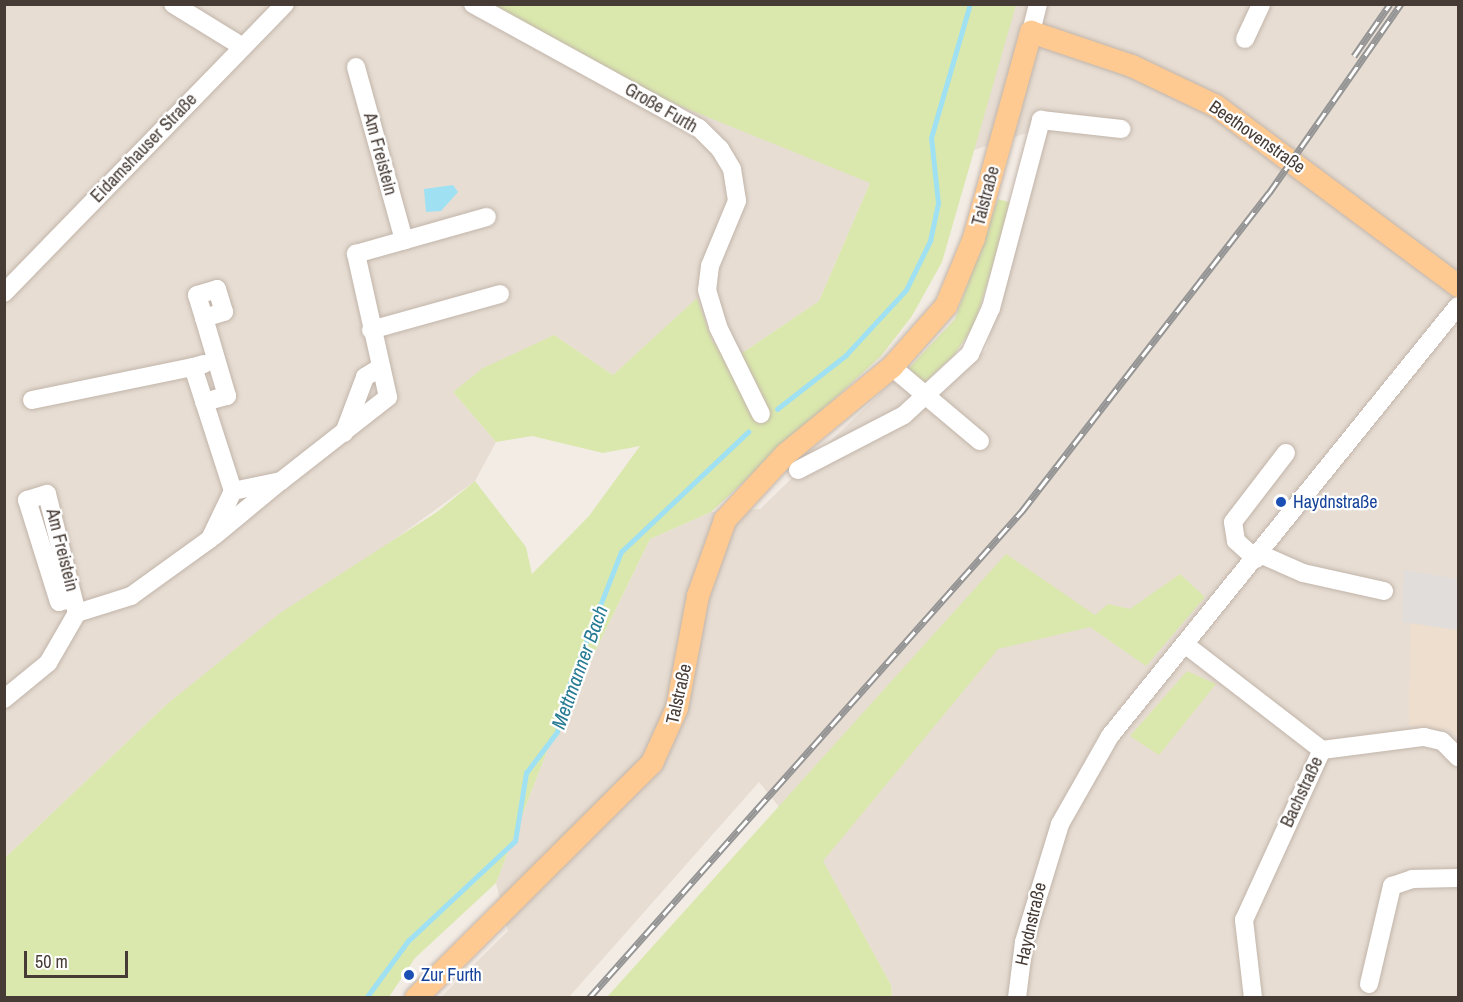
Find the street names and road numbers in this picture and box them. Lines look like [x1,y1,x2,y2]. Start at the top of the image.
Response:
street label: Große Furth [621,79,701,137]
street label: Eidamshauser Straße [86,89,202,207]
street label: Beethovenstraße [1205,96,1309,178]
street label: Am Freistein [359,110,401,198]
street label: Talstraße [968,164,1004,228]
street label: Am Freistein [41,506,83,594]
street label: Talstraße [662,662,696,726]
street label: Bachstraße [1276,753,1328,831]
street label: Haydnstraße [1011,880,1051,968]

